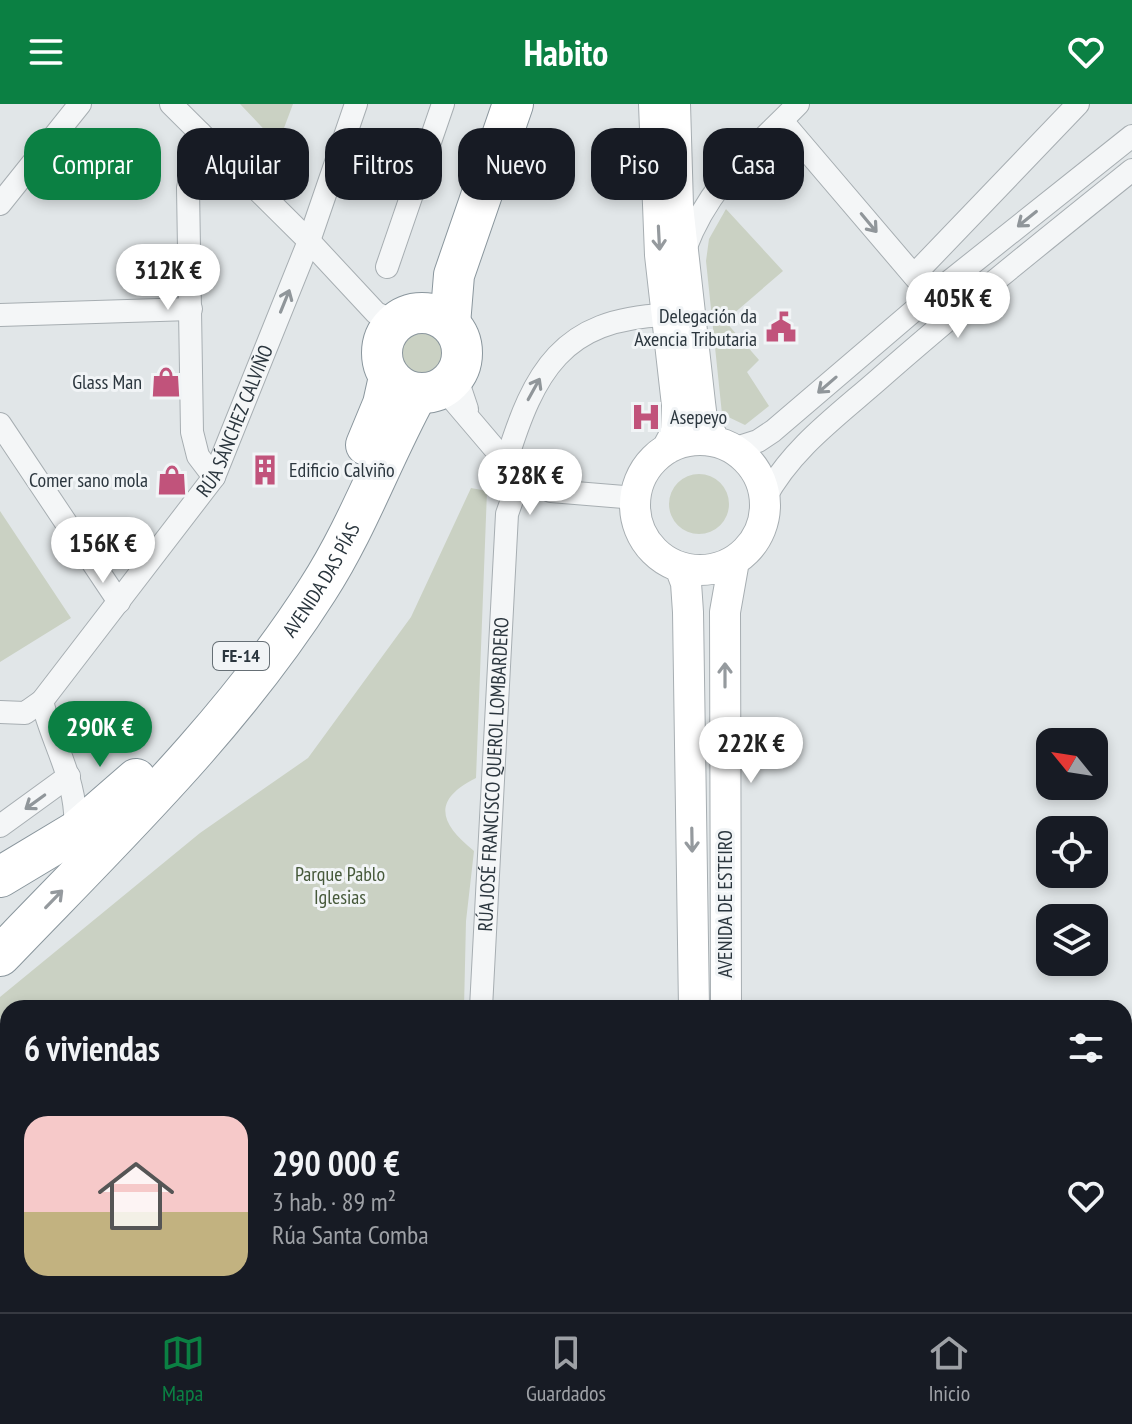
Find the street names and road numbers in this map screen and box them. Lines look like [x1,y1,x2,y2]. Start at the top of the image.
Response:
street label: RÚA SÁNCHEZ CALVIÑO [190,341,279,502]
street label: AVENIDA DAS PÍAS [277,518,366,642]
street label: RÚA JOSÉ FRANCISCO QUEROL LOMBARDERO [472,616,515,932]
road number: FE-14 [213,642,269,670]
street label: AVENIDA DE ESTEIRO [712,830,738,978]

